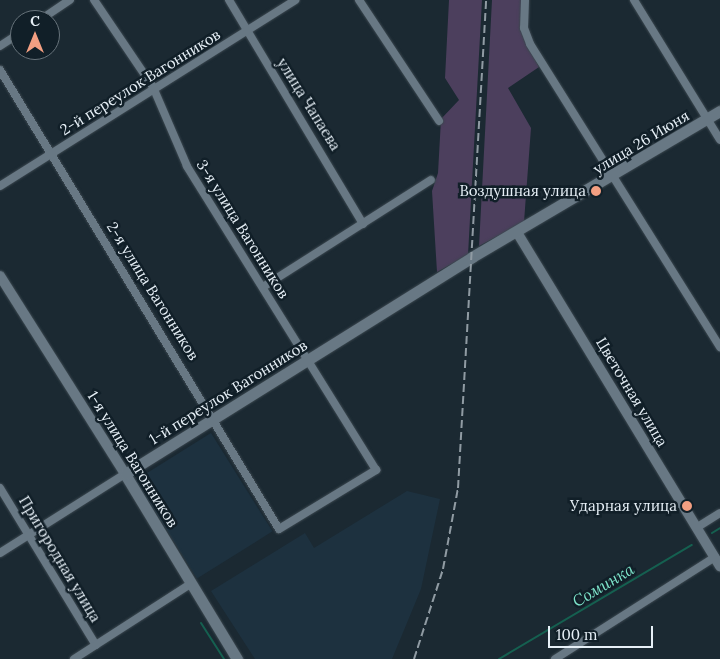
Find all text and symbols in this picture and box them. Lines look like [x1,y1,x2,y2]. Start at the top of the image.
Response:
north arrow [10,10,60,60]
text: С [30,12,40,30]
street label: 2-й переулок Вагонников [57,25,223,139]
street label: улица Чапаева [273,54,345,154]
street label: улица 26 Июня [590,106,692,178]
street label: 3-я улица Вагонников [193,156,293,302]
place label: Воздушная улица [459,182,586,200]
marker: Воздушная улица [590,185,602,197]
street label: 2-я улица Вагонников [103,219,203,363]
street label: Цветочная улица [592,334,672,450]
street label: 1-й переулок Вагонников [146,336,310,448]
street label: 1-я улица Вагонников [84,388,182,530]
street label: Пригородная улица [15,493,105,625]
place label: Ударная улица [570,497,677,515]
marker: Ударная улица [681,500,693,512]
water label: Соминка [569,559,637,611]
scale bar [550,616,655,648]
text: 100 m [556,625,597,644]

